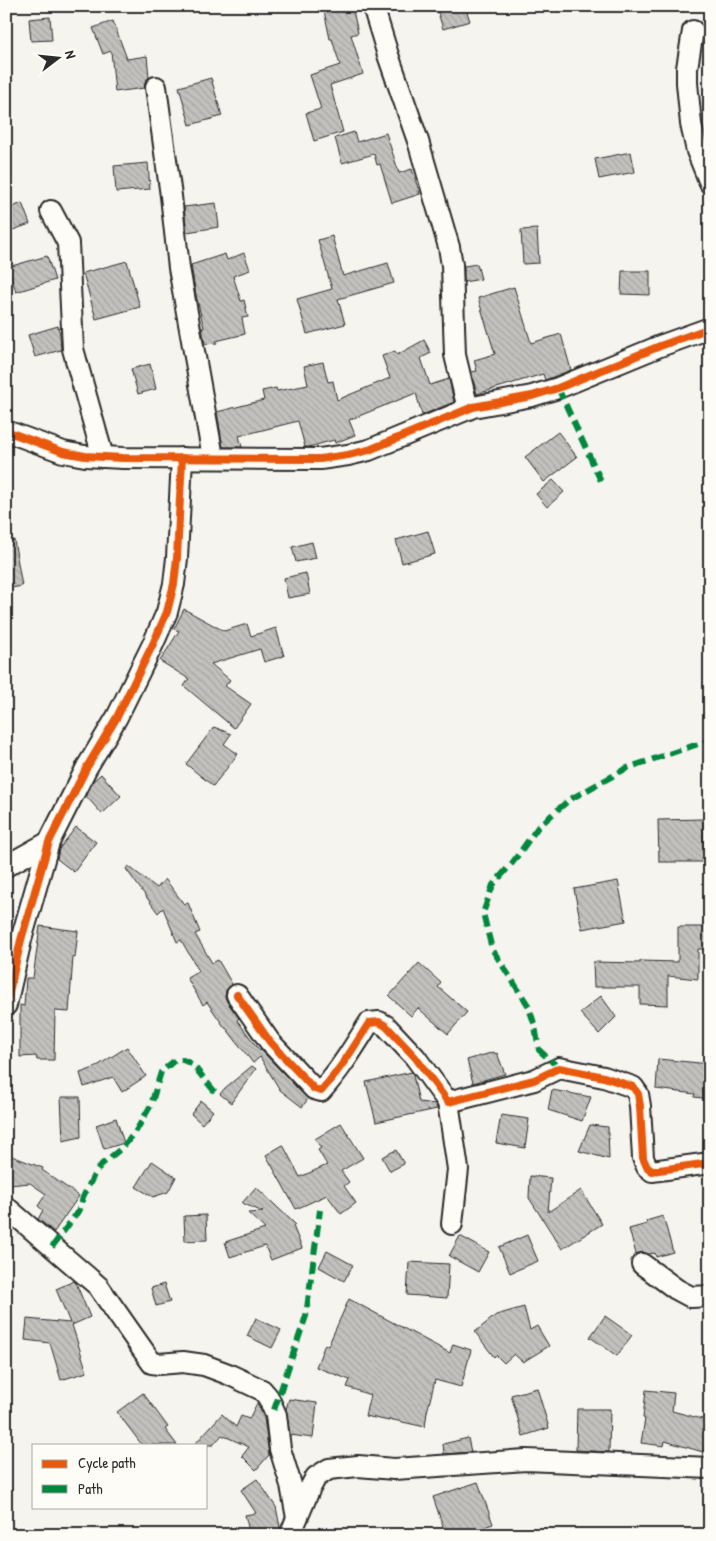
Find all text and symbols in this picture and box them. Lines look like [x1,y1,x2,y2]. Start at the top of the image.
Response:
north arrow [32,32,82,82]
text: N [61,48,81,61]
legend [32,1444,208,1508]
text: Cycle path [78,1452,136,1473]
text: Path [78,1478,103,1499]

